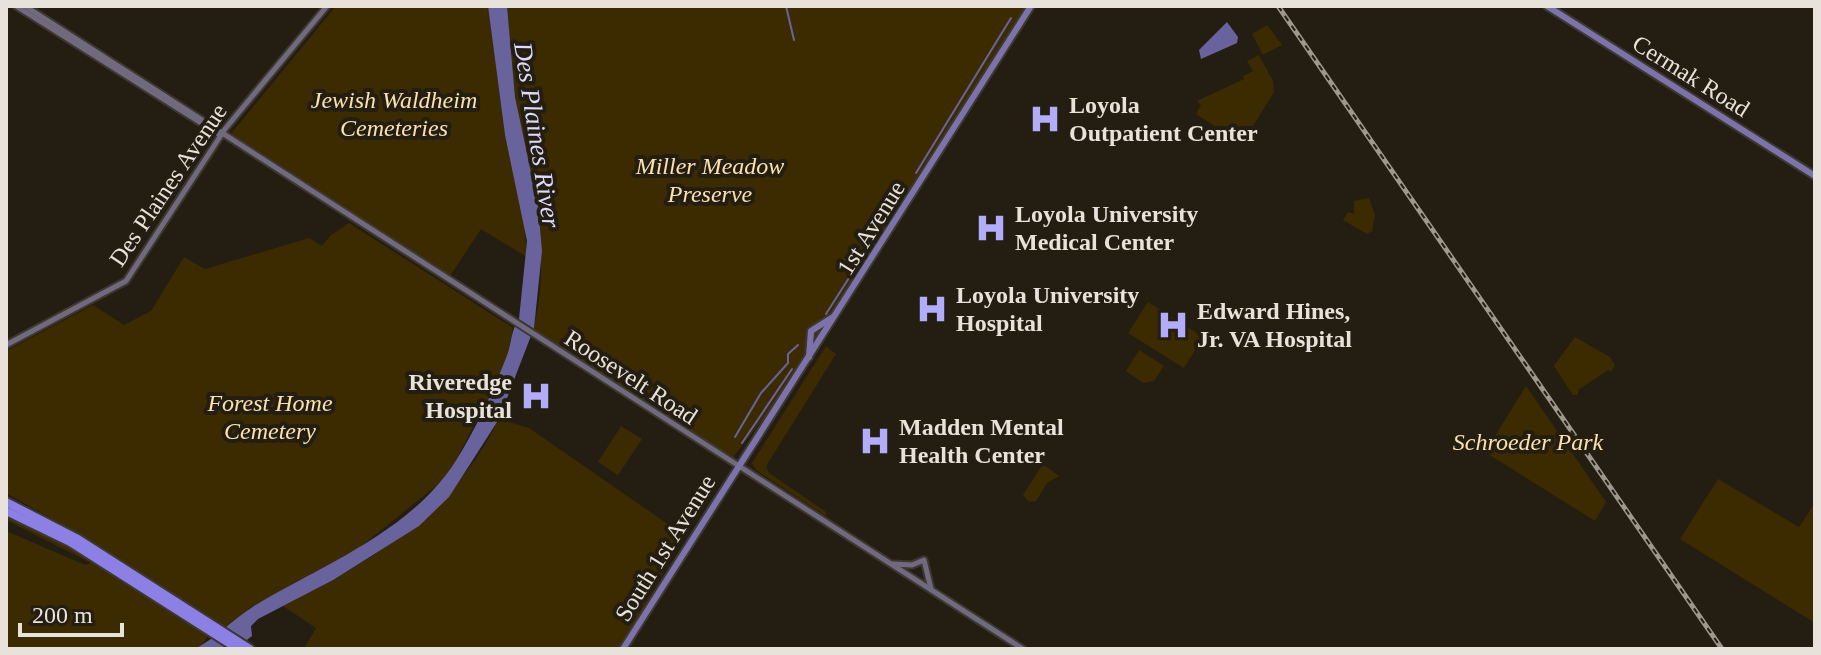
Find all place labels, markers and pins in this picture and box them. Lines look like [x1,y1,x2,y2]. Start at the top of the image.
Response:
place label: Loyola Outpatient Center [1069,92,1258,146]
hospital icon: Loyola Outpatient Center [1028,102,1062,136]
place label: Loyola University Medical Center [1015,201,1198,255]
hospital icon: Loyola University Medical Center [974,211,1008,245]
place label: Loyola University Hospital [956,282,1139,336]
hospital icon: Loyola University Hospital [915,292,949,326]
place label: Edward Hines, Jr. VA Hospital [1197,298,1352,352]
hospital icon: Edward Hines, Jr. VA Hospital [1156,308,1190,342]
place label: Riveredge Hospital [408,369,512,423]
hospital icon: Riveredge Hospital [519,379,553,413]
place label: Madden Mental Health Center [899,414,1064,468]
hospital icon: Madden Mental Health Center [858,424,892,458]

